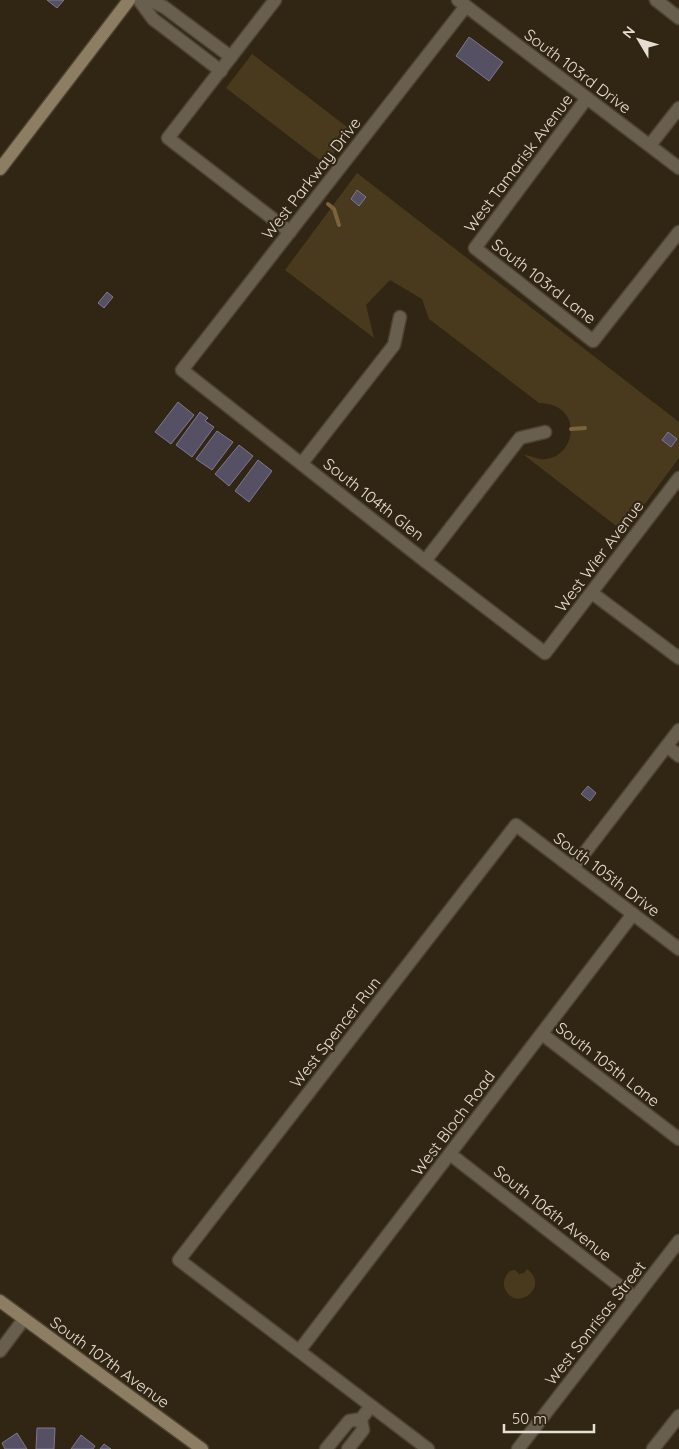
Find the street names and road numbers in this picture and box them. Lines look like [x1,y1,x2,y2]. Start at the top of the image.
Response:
street label: South 103rd Drive [521,24,635,118]
street label: West Tamarisk Avenue [459,90,577,236]
street label: West Parkway Drive [257,113,365,243]
street label: South 103rd Lane [488,234,600,328]
street label: South 104th Glen [320,453,428,545]
street label: West Wier Avenue [550,496,648,616]
street label: South 105th Drive [550,827,664,921]
street label: West Spencer Run [285,973,385,1091]
street label: South 105th Lane [552,1017,664,1111]
street label: West Bloch Road [407,1066,499,1180]
street label: South 106th Avenue [490,1161,616,1265]
street label: West Sonrisas Street [540,1257,650,1389]
street label: South 107th Avenue [46,1312,174,1412]

